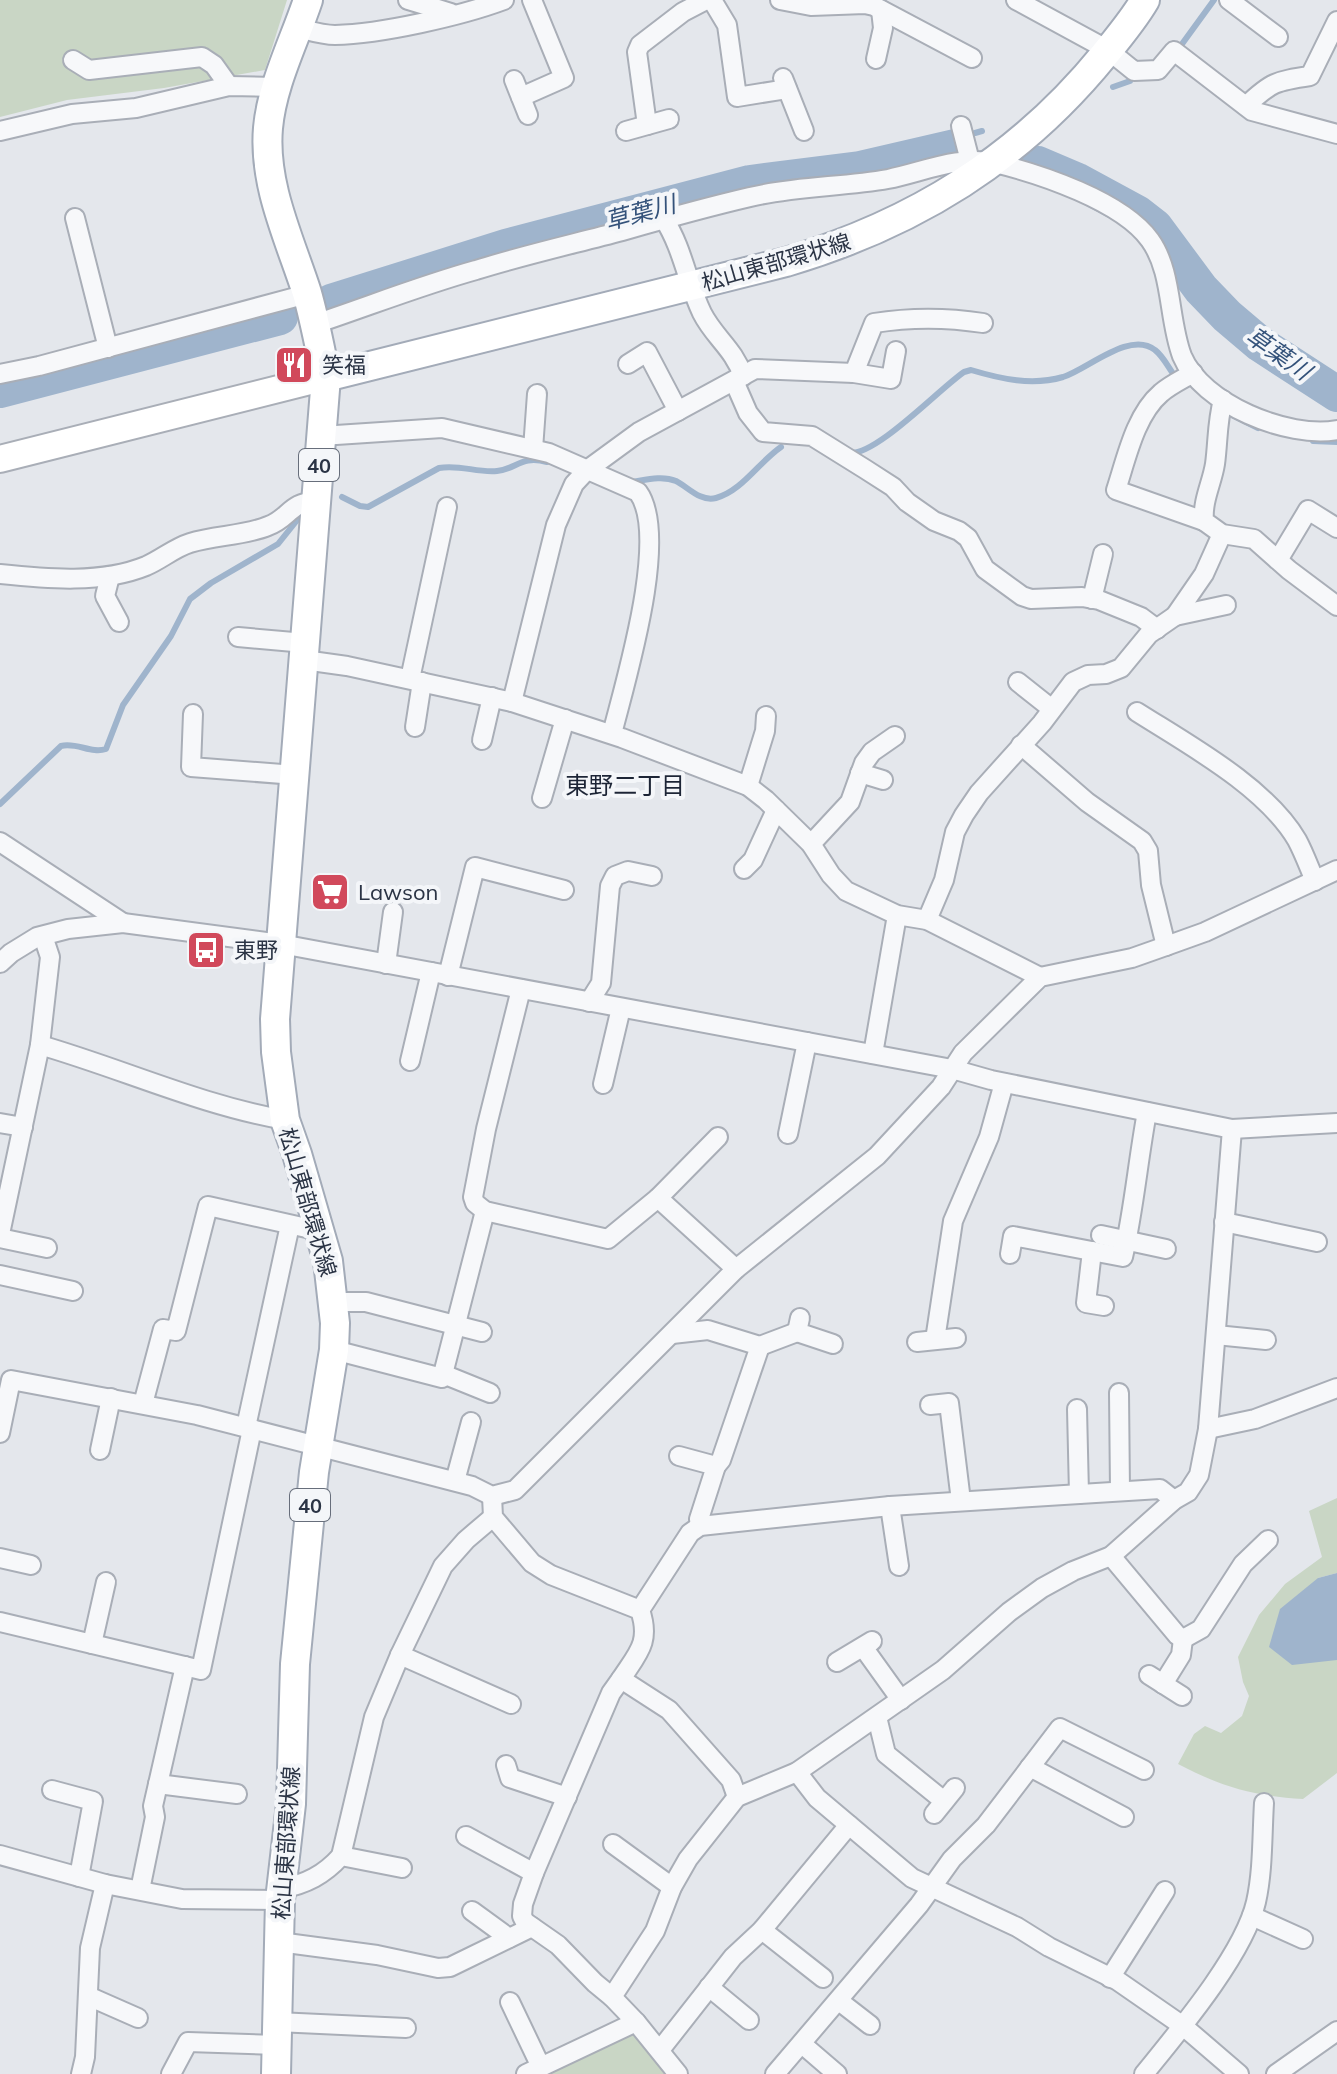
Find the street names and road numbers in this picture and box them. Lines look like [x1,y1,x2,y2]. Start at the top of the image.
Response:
street label: 松山東部環状線 [698,227,854,297]
road number: 40 [299,449,339,481]
street label: 松山東部環状線 [273,1124,343,1280]
road number: 40 [290,1489,330,1521]
street label: 松山東部環状線 [267,1765,305,1921]

